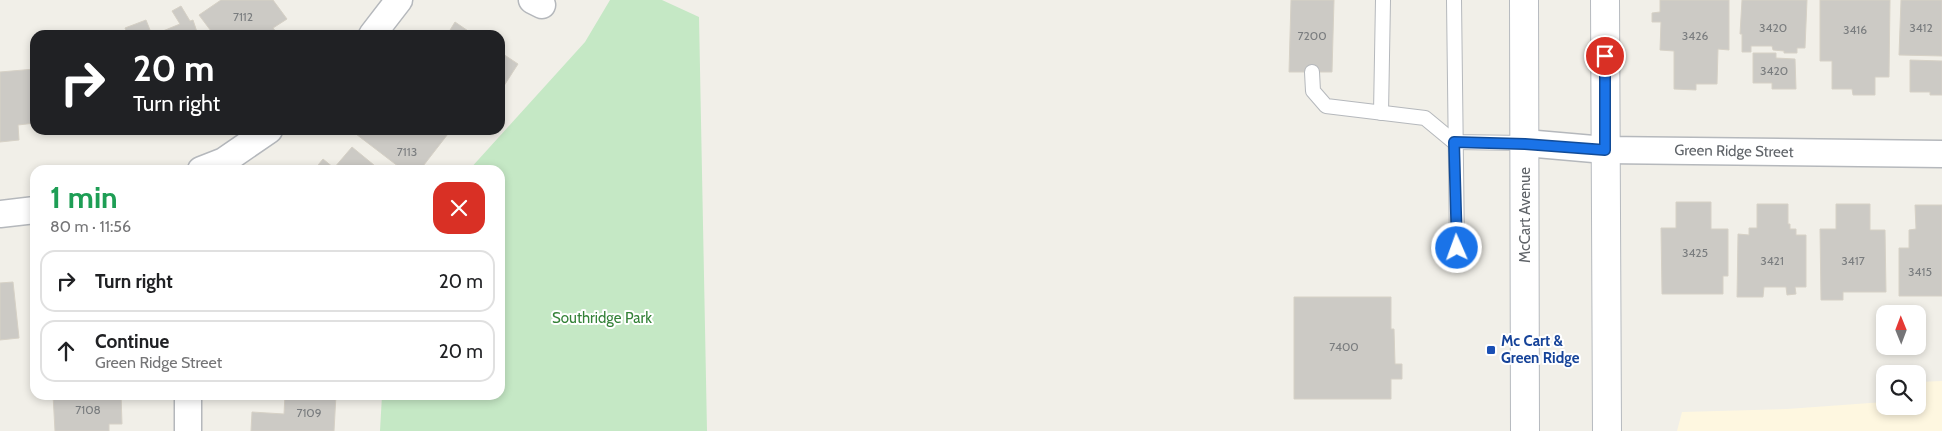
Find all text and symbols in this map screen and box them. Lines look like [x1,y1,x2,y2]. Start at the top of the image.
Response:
house number: 7112 [233,9,253,24]
house number: 3420 [1759,20,1787,35]
house number: 3412 [1909,20,1933,35]
house number: 3416 [1843,22,1867,37]
house number: 7200 [1297,28,1327,43]
house number: 3426 [1682,28,1708,43]
pin [1584,35,1626,77]
icon: arrive [1591,42,1619,70]
text: 20 m [133,47,215,90]
icon: right [50,50,115,115]
house number: 3420 [1760,63,1788,78]
text: Turn right [133,90,220,117]
street label: Green Ridge Street [1674,141,1794,161]
house number: 7113 [397,144,417,159]
street label: McCart Avenue [1516,167,1534,263]
text: 1 min [50,179,118,216]
button: close [433,182,485,234]
text: 80 m · 11:56 [50,217,131,236]
position arrow [1430,221,1482,273]
house number: 3425 [1682,245,1708,260]
house number: 3421 [1760,253,1784,268]
house number: 3417 [1841,253,1865,268]
house number: 3415 [1908,264,1932,279]
icon: right [52,267,80,295]
text: Turn right [95,270,173,293]
text: 20 m [439,270,483,293]
north arrow [1876,305,1926,355]
map controls [1876,305,1926,415]
park label: Southridge Park [552,309,652,327]
text: Continue [95,330,169,353]
place label: Mc Cart & Green Ridge [1501,332,1580,367]
icon: ahead [52,337,80,365]
house number: 7400 [1329,339,1359,354]
text: 20 m [439,340,483,363]
marker: Mc Cart & Green Ridge [1485,344,1497,356]
text: Green Ridge Street [95,353,222,372]
button: search [1876,365,1926,415]
house number: 7108 [75,402,101,417]
house number: 7109 [296,405,322,420]

